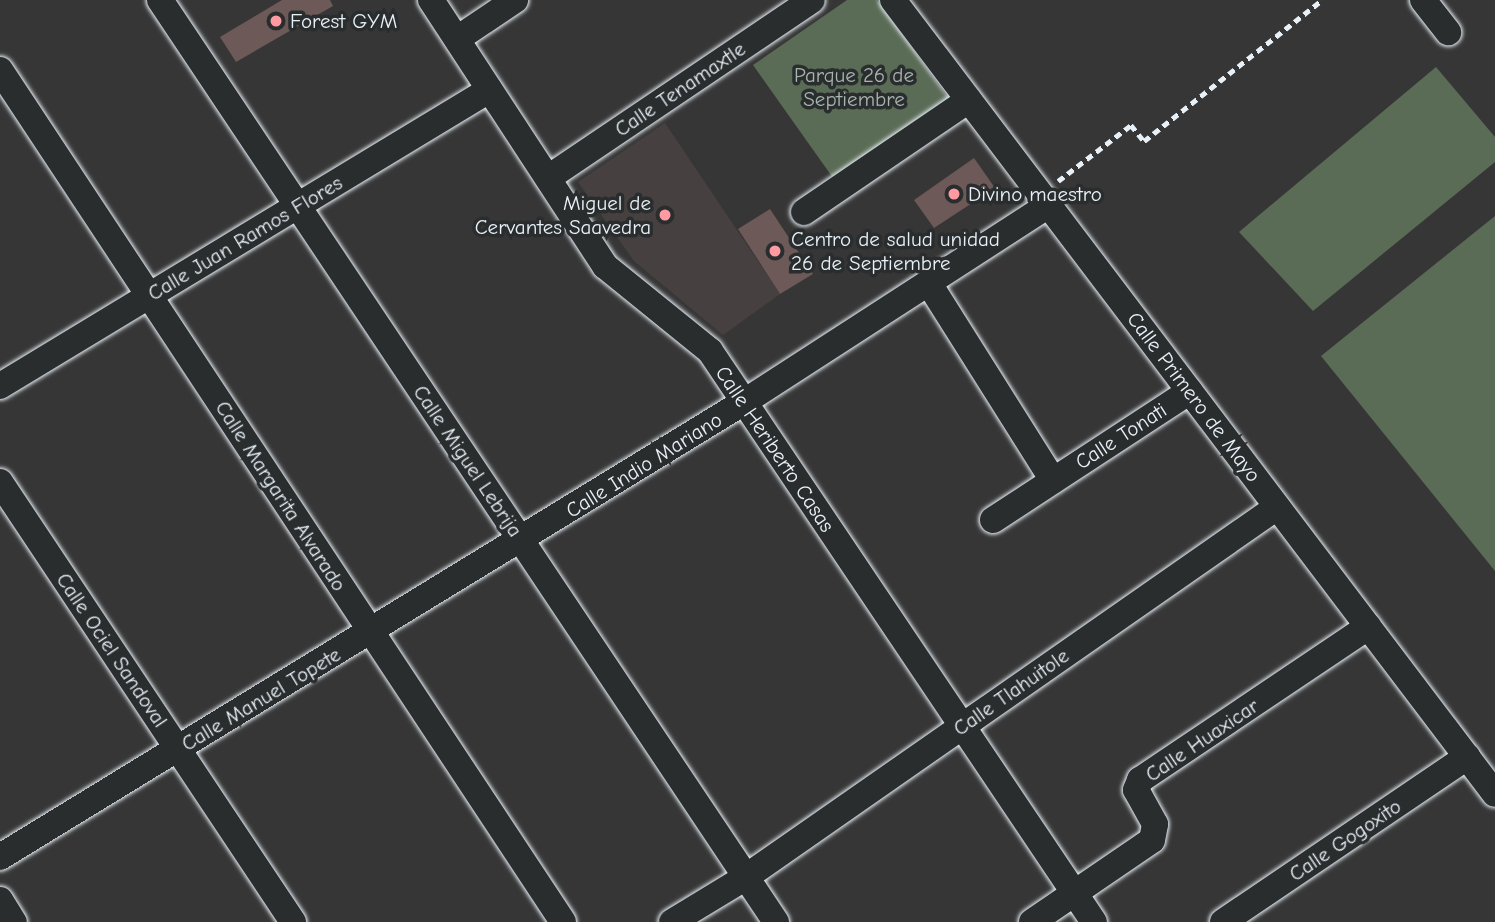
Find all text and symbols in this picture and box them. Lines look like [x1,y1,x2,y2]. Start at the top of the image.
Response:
place label: Forest GYM [290,8,397,34]
marker: Forest GYM [268,13,284,29]
street label: Calle Tenamaxtle [610,36,750,142]
park label: Parque 26 de Septiembre [794,62,914,112]
street label: Calle Juan Ramos Flores [143,170,347,306]
place label: Divino maestro [968,181,1102,207]
marker: Divino maestro [946,186,962,202]
place label: Miguel de Cervantes Saavedra [475,190,651,240]
marker: Miguel de Cervantes Saavedra [657,207,673,223]
place label: Centro de salud unidad 26 de Septiembre [791,226,1000,276]
marker: Centro de salud unidad 26 de Septiembre [765,241,785,261]
street label: Calle Primero de Mayo [1122,307,1266,487]
street label: Calle Heriberto Casas [710,361,840,537]
street label: Calle Miguel Lebrija [408,380,528,542]
street label: Calle Margarita Alvarado [210,396,352,596]
street label: Calle Tonati [1071,397,1171,475]
street label: Calle Indio Mariano [561,407,727,523]
street label: Calle Ociel Sandoval [51,568,173,732]
street label: Calle Manuel Topete [177,642,345,756]
street label: Calle Tlahuitole [948,643,1074,741]
street label: Calle Huaxicar [1141,693,1263,787]
street label: Calle Gogoxito [1284,793,1406,887]

